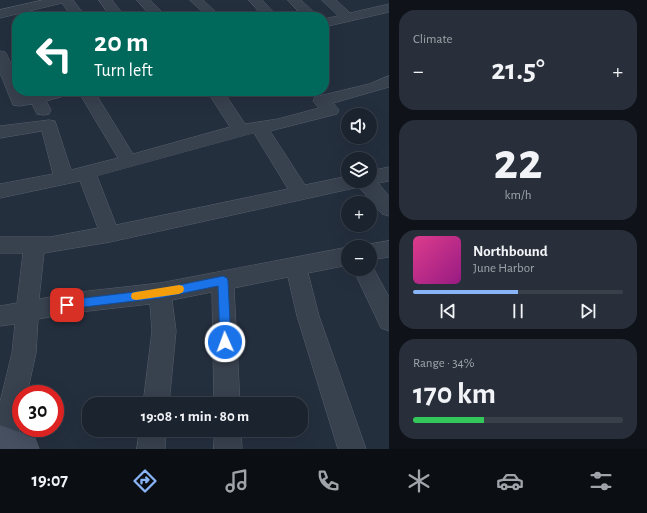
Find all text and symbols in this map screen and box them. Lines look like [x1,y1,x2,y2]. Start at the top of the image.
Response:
icon: left [28,28,80,80]
text: 20 m [94,29,149,57]
text: Climate [413,33,452,46]
text: 21.5° [491,55,545,85]
text: − [413,60,424,82]
text: + [612,60,623,82]
text: Turn left [94,62,153,80]
map controls [341,108,377,276]
button: sound [341,108,377,144]
text: 22 [494,136,542,188]
button: layers [341,152,377,188]
text: km/h [505,189,531,202]
button: + [341,196,377,232]
button: − [341,240,377,276]
text: Northbound [473,244,548,259]
text: June Harbor [473,262,534,275]
pin [50,288,84,322]
icon: arrive [56,294,78,316]
icon: previous [437,300,459,322]
icon: pause [507,300,529,322]
icon: next [577,300,599,322]
position arrow [204,321,246,363]
text: Range · 34% [413,357,474,370]
text: 170 km [413,379,496,409]
speed limit sign: 30 [12,385,64,437]
text: 19:08 · 1 min · 80 m [141,409,249,424]
icon: directions [131,467,159,495]
icon: music [223,467,251,495]
icon: phone [314,467,342,495]
icon: climate [405,467,433,495]
icon: car [496,467,524,495]
icon: filters [587,467,615,495]
text: 19:07 [32,472,68,490]

